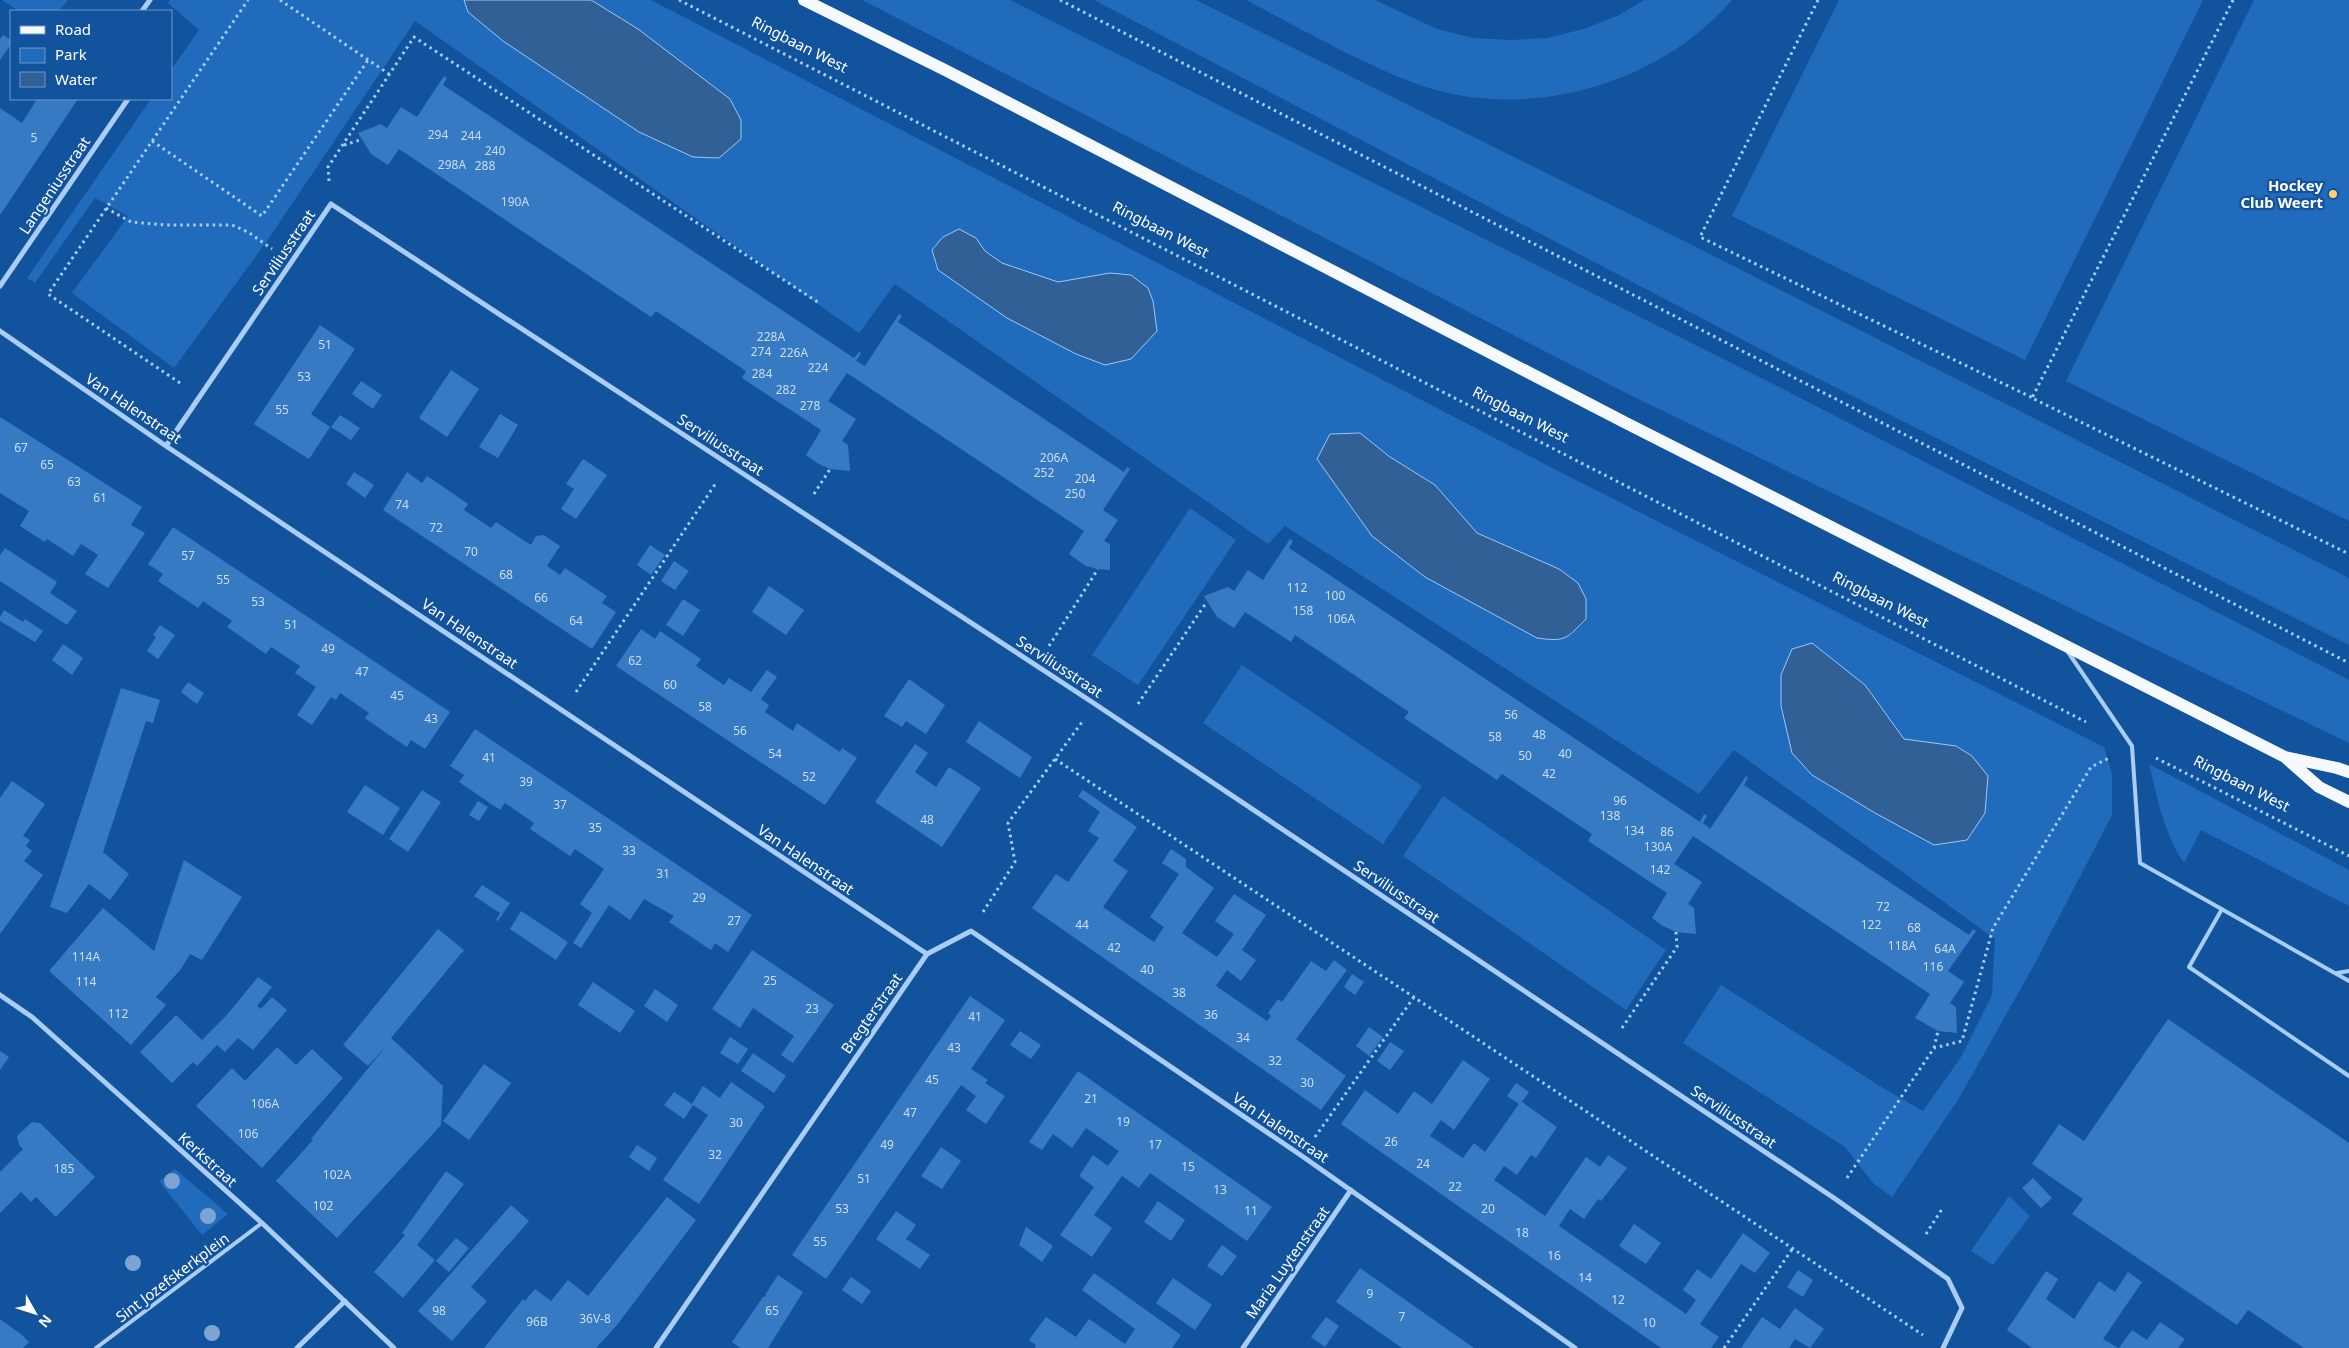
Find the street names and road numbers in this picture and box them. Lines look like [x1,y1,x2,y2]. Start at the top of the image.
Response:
street label: Ringbaan West [748,11,852,77]
street label: Langeniusstraat [14,132,94,238]
street label: Ringbaan West [1109,196,1213,262]
street label: Serviliusstraat [247,205,319,299]
street label: Van Halenstraat [82,368,187,448]
street label: Ringbaan West [1469,381,1573,447]
street label: Serviliusstraat [674,409,769,480]
street label: Ringbaan West [1829,566,1933,632]
street label: Van Halenstraat [418,593,523,673]
street label: Serviliusstraat [1013,631,1108,702]
street label: Ringbaan West [2190,750,2294,816]
street label: Van Halenstraat [754,819,859,899]
street label: Serviliusstraat [1350,855,1444,927]
street label: Bregterstraat [836,968,907,1057]
street label: Serviliusstraat [1687,1080,1781,1152]
street label: Van Halenstraat [1229,1087,1334,1167]
street label: Kerkstraat [174,1127,242,1191]
street label: Maria Luytenstraat [1241,1201,1334,1322]
street label: Sint Jozefskerkplein [111,1228,233,1326]

